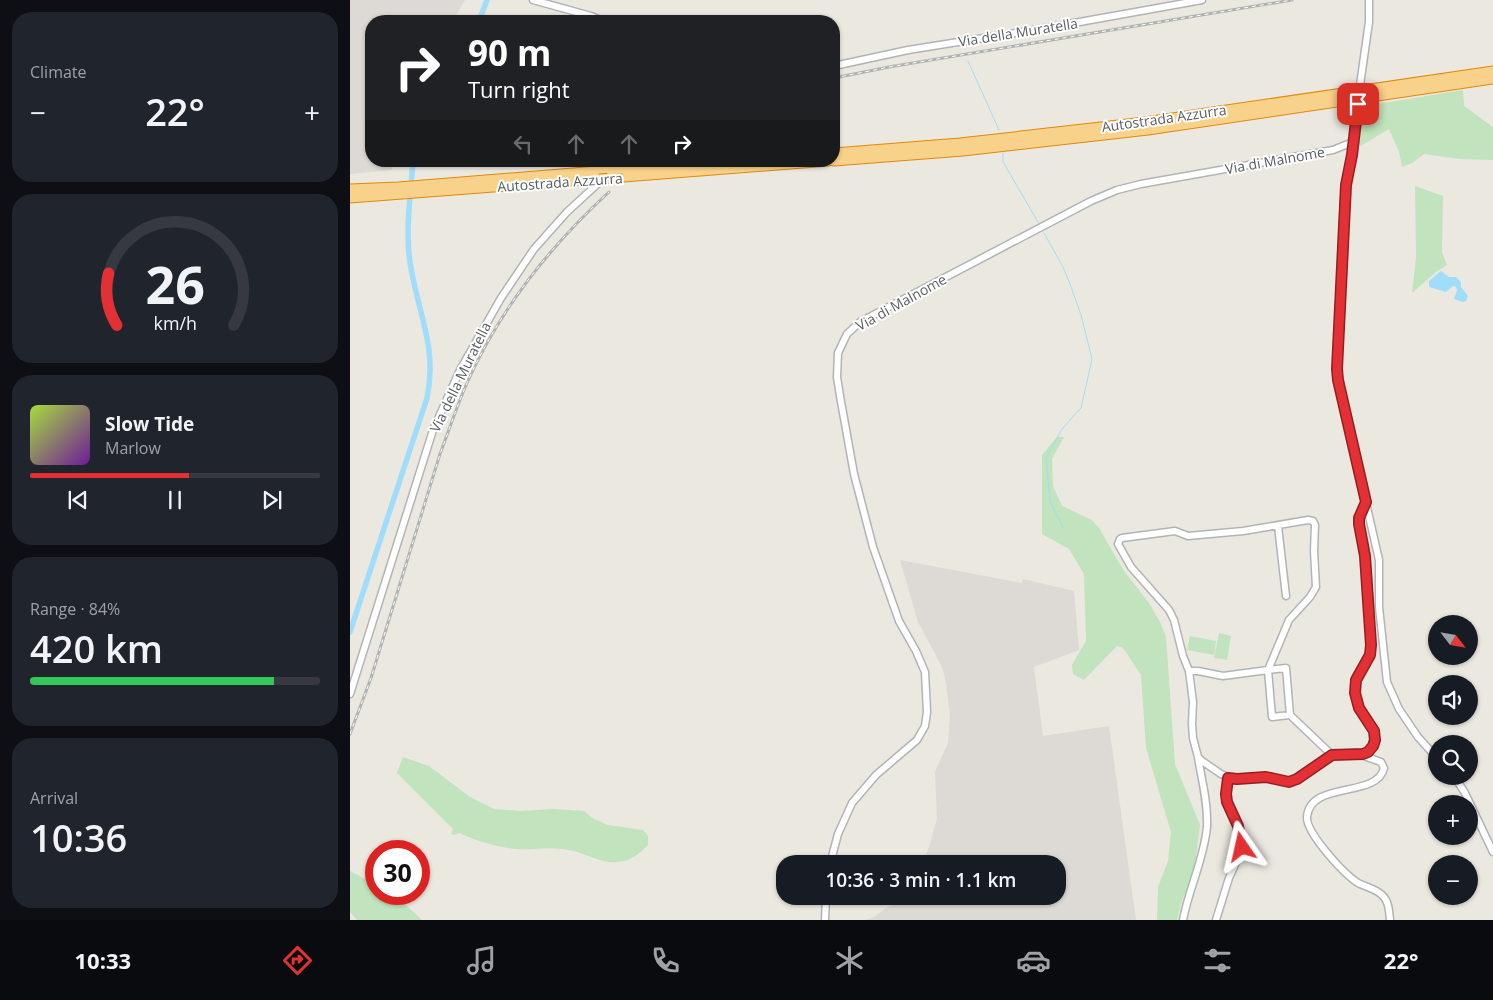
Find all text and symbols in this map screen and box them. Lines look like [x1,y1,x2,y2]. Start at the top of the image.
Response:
street label: Via della Muratella [957,13,1079,51]
text: 90 m [468,29,551,76]
icon: right [385,35,450,100]
text: Climate [30,61,87,83]
text: Turn right [468,74,570,104]
pin [1337,83,1379,125]
text: 22° [145,85,205,137]
icon: arrive [1344,90,1372,118]
text: − [30,93,46,131]
text: + [304,93,320,131]
street label: Autostrada Azzurra [1100,100,1228,136]
icon: left [509,130,537,158]
icon: ahead [562,130,590,158]
icon: ahead [615,130,643,158]
icon: right [668,130,696,158]
street label: Via di Malnome [1224,142,1326,178]
street label: Autostrada Azzurra [497,168,623,196]
text: 26 [145,248,205,319]
street label: Via di Malnome [852,269,950,335]
text: km/h [153,311,197,335]
street label: Via della Muratella [425,319,495,435]
text: Slow Tide [105,411,194,437]
text: Marlow [105,437,161,459]
icon: previous [64,486,92,514]
icon: pause [161,486,189,514]
icon: next [258,486,286,514]
text: Range · 84% [30,598,120,620]
north arrow [1428,615,1478,665]
map controls [1428,615,1478,905]
text: 420 km [30,622,163,674]
button: sound [1428,675,1478,725]
button: search [1428,735,1478,785]
text: Arrival [30,787,78,809]
button: + [1428,795,1478,845]
text: 10:36 [30,811,127,863]
position arrow [1215,820,1267,872]
speed limit sign: 30 [365,840,430,905]
button: − [1428,855,1478,905]
text: 10:36 · 3 min · 1.1 km [826,867,1016,893]
icon: directions [280,943,315,978]
icon: music [464,943,499,978]
icon: phone [648,943,683,978]
icon: climate [832,943,867,978]
icon: car [1016,943,1051,978]
icon: filters [1200,943,1235,978]
text: 10:33 [74,945,131,975]
text: 22° [1384,945,1418,975]

